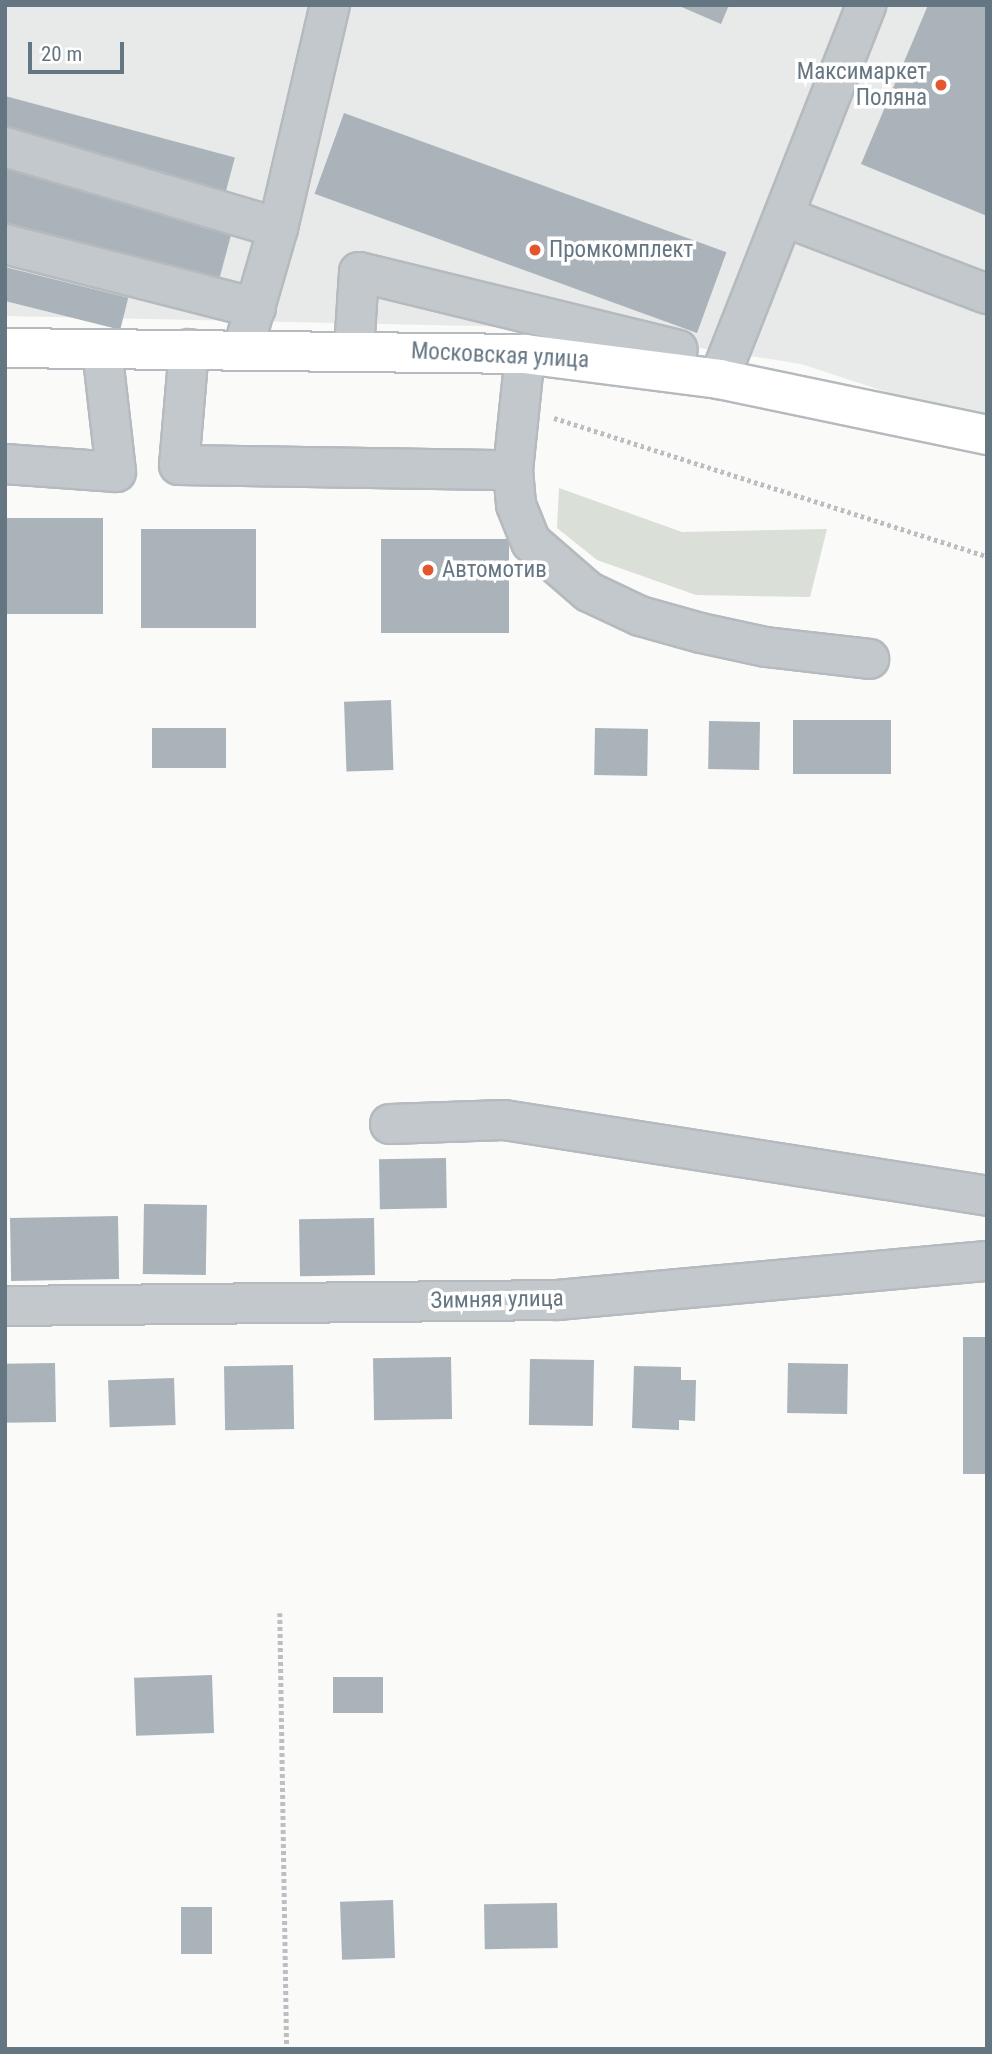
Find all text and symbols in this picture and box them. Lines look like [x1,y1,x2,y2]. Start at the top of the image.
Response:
scale bar [32,28,128,72]
text: 20 m [41,42,82,66]
place label: Максимаркет Поляна [797,58,927,112]
marker: Максимаркет Поляна [933,77,949,93]
place label: Промкомплект [549,236,693,264]
marker: Промкомплект [527,242,543,258]
street label: Московская улица [410,338,590,374]
place label: Автомотив [442,556,547,584]
marker: Автомотив [420,562,436,578]
street label: Зимняя улица [430,1285,564,1315]

